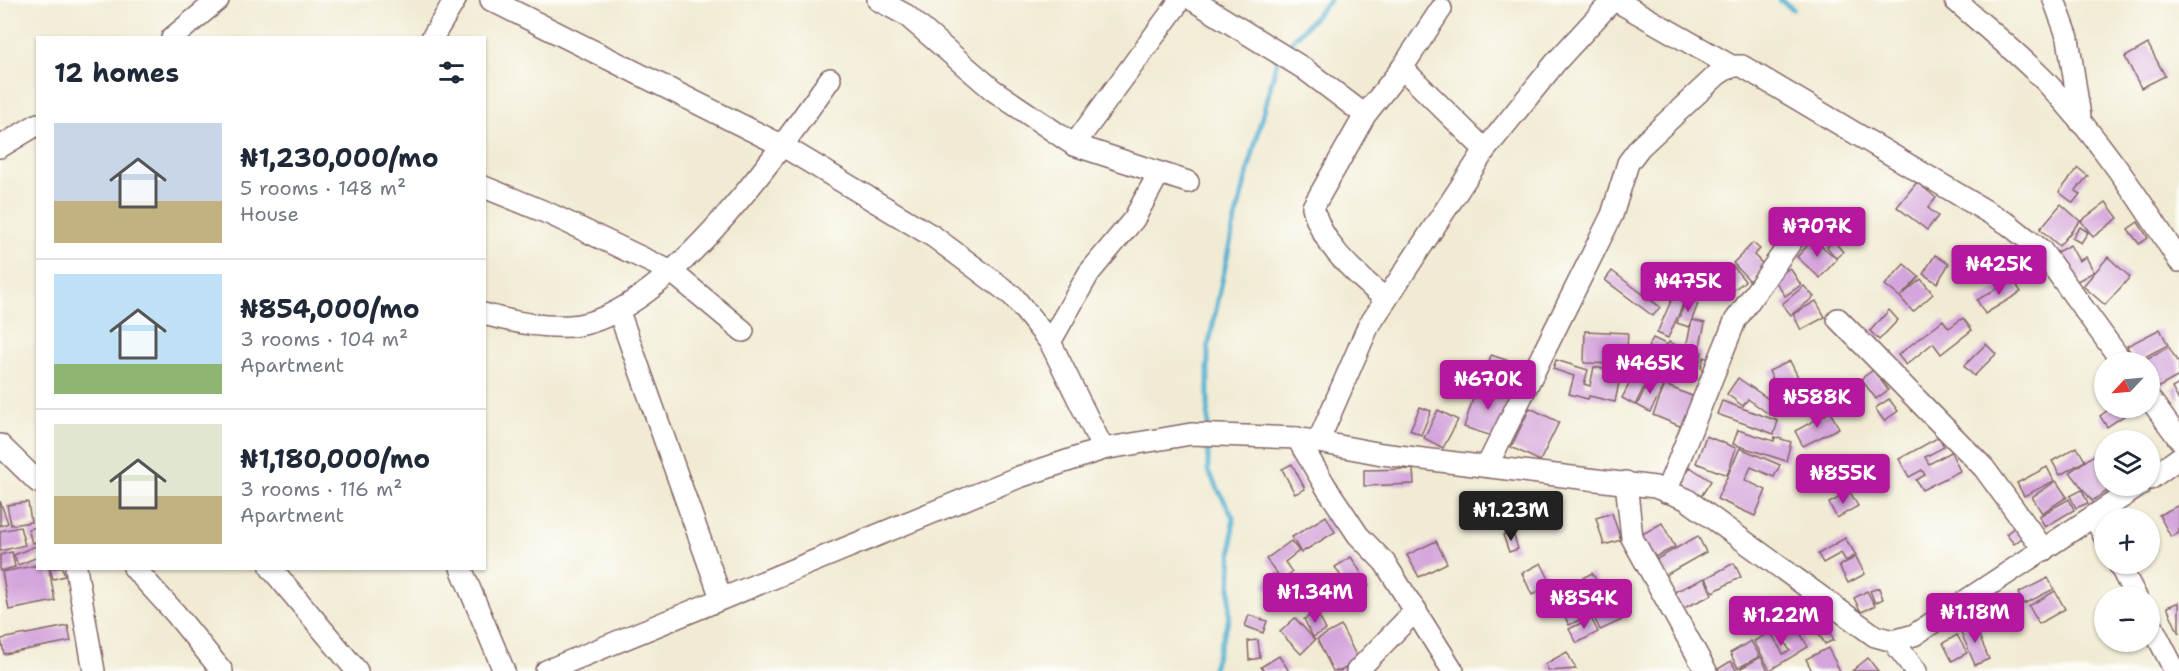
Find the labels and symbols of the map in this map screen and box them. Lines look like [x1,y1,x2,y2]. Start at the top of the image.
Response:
pin: ₦707K [1775,207,1859,258]
pin: ₦425K [1957,245,2041,296]
pin: ₦475K [1646,262,1730,313]
pin: ₦465K [1608,344,1692,395]
north arrow [2094,352,2160,418]
pin: ₦670K [1446,360,1530,411]
pin: ₦588K [1775,378,1859,429]
pin: ₦855K [1801,454,1885,505]
pin: ₦1.23M [1462,491,1560,542]
pin: ₦1.34M [1266,573,1364,624]
pin: ₦854K [1542,579,1626,630]
pin: ₦1.18M [1926,593,2024,644]
pin: ₦1.22M [1732,596,1830,647]

